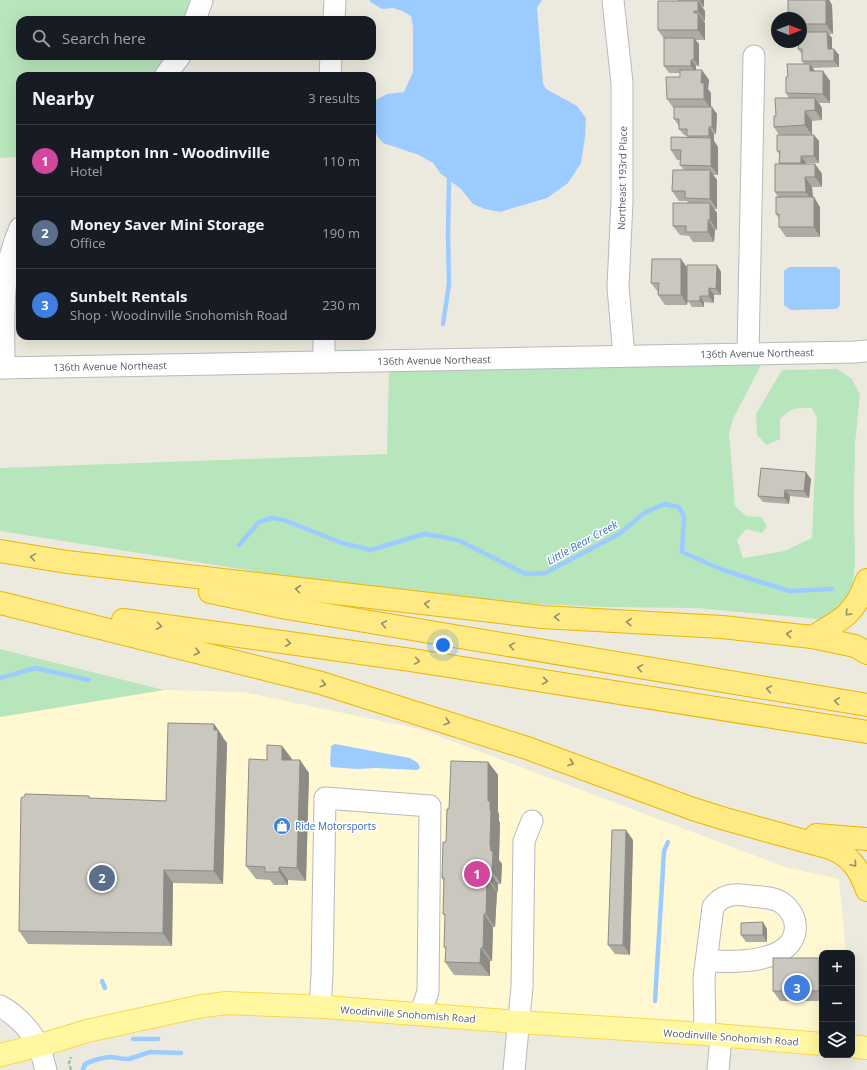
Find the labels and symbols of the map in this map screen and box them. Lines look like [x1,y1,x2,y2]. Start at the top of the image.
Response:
north arrow [771,12,807,48]
street label: Northeast 193rd Place [614,126,630,230]
street label: 136th Avenue Northeast [700,345,814,361]
street label: 136th Avenue Northeast [377,352,491,368]
street label: 136th Avenue Northeast [53,358,167,374]
water label: Little Bear Creek [544,516,621,568]
one-way arrow [30,553,36,562]
one-way arrow [295,585,301,594]
one-way arrow [424,600,430,609]
one-way arrow [845,608,853,616]
one-way arrow [554,613,560,622]
one-way arrow [626,617,632,626]
one-way arrow [381,620,387,629]
one-way arrow [156,621,162,630]
one-way arrow [786,630,792,639]
your location [433,635,453,655]
one-way arrow [285,638,291,647]
one-way arrow [509,642,515,651]
one-way arrow [194,647,200,655]
one-way arrow [414,656,420,665]
one-way arrow [637,664,644,672]
one-way arrow [542,676,548,685]
one-way arrow [320,679,326,687]
one-way arrow [766,686,772,694]
one-way arrow [834,697,840,706]
one-way arrow [443,717,450,726]
one-way arrow [567,758,574,767]
shop icon: Ride Motorsports [272,816,292,836]
place label: Ride Motorsports [295,819,376,833]
pin: 1 [464,859,490,889]
one-way arrow [849,860,856,867]
pin: 2 [89,863,115,893]
pin: 3 [784,973,810,1003]
street label: Woodinville Snohomish Road [340,1002,476,1026]
street label: Woodinville Snohomish Road [663,1025,799,1049]

